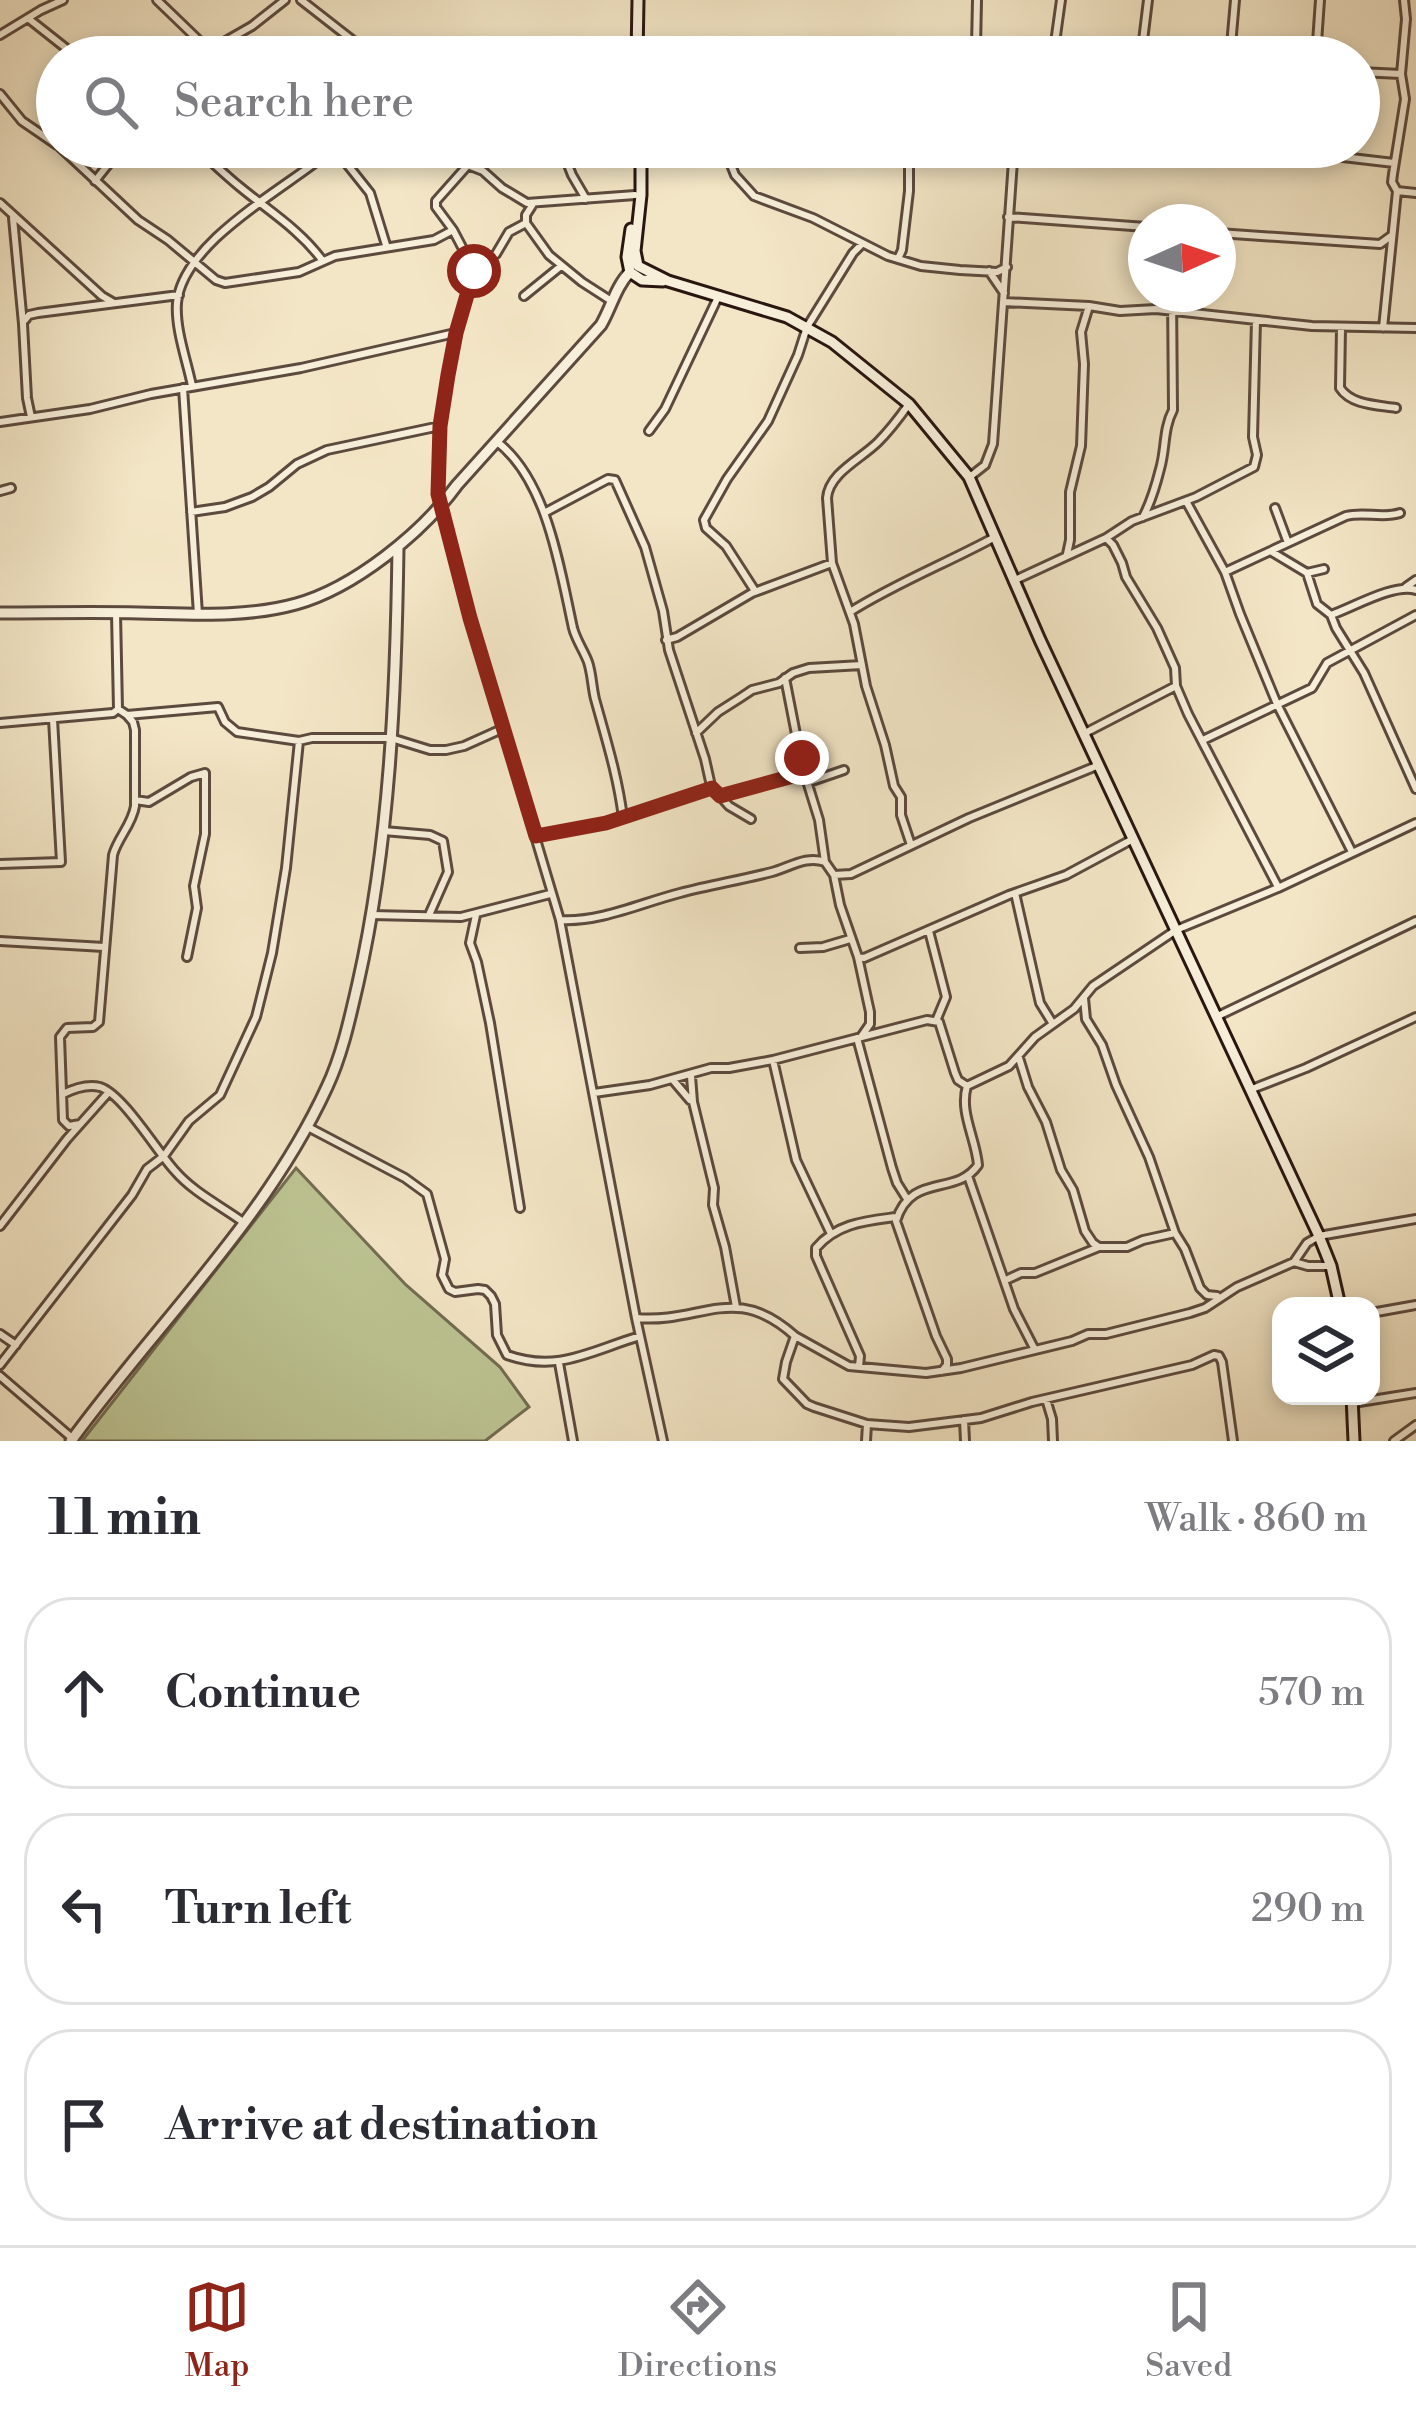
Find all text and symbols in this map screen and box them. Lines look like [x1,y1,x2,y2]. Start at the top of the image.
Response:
search box [36,36,1380,168]
icon: search [78,69,144,135]
text: Search here [174,74,414,131]
north arrow [1128,204,1236,312]
route start [447,244,501,298]
route end [775,731,829,785]
map controls [1272,1297,1380,1405]
button: layers [1272,1297,1380,1405]
text: 11 min [48,1487,201,1551]
text: Walk · 860 m [1145,1495,1368,1544]
icon: ahead [51,1660,117,1726]
text: Continue [165,1665,361,1722]
text: 570 m [1258,1669,1365,1718]
icon: left [51,1876,117,1942]
text: Turn left [165,1881,351,1938]
text: 290 m [1251,1885,1365,1934]
icon: arrive [51,2092,117,2158]
text: Arrive at destination [165,2097,598,2154]
tab: Map [184,2274,250,2387]
tab: Directions [618,2274,777,2387]
tab: Saved [1145,2274,1232,2387]

